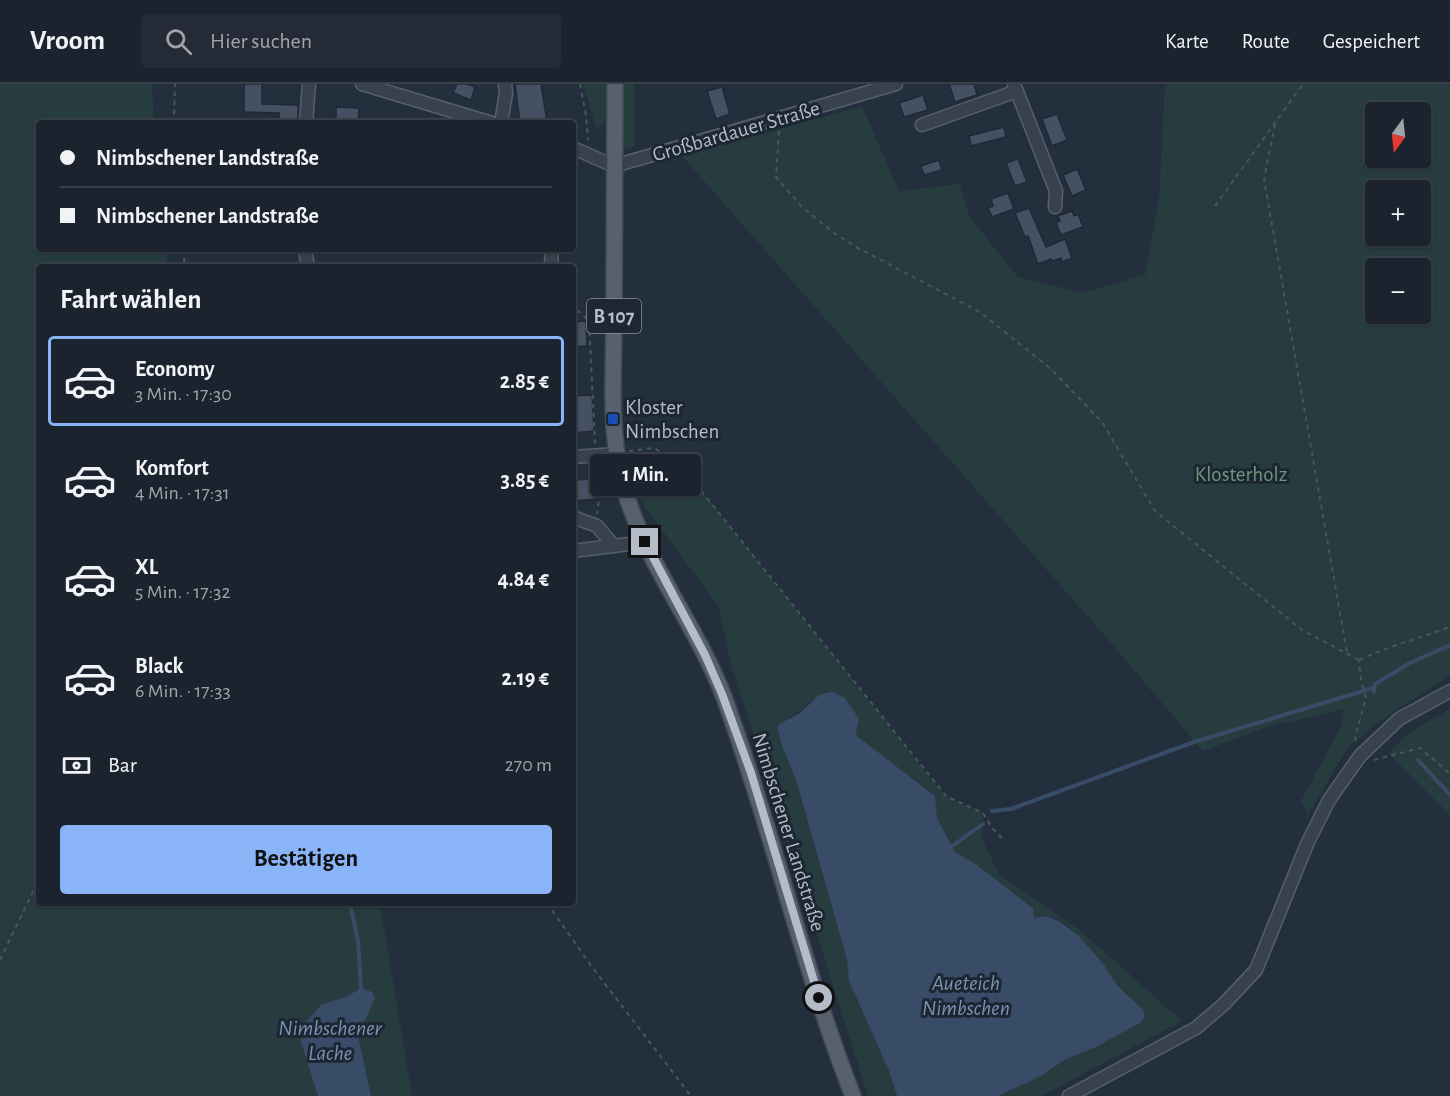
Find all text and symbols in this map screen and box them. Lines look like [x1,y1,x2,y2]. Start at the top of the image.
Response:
search box [141,14,561,68]
icon: search [162,25,195,58]
text: Vroom [30,27,105,55]
text: Hier suchen [210,30,312,52]
text: Karte [1165,31,1209,52]
text: Route [1242,31,1290,52]
text: Gespeichert [1323,31,1420,52]
street label: Großbardauer Straße [650,98,822,165]
north arrow [1365,102,1431,168]
map controls [1365,102,1431,324]
text: Nimbschener Landstraße [96,147,319,169]
button: + [1365,180,1431,246]
text: Nimbschener Landstraße [96,205,319,227]
button: − [1365,258,1431,324]
text: Fahrt wählen [60,286,202,313]
road number: B 107 [587,299,641,333]
icon: car [63,354,117,408]
text: Economy [135,358,215,380]
text: 2.85 € [500,370,549,392]
text: 3 Min. · 17:30 [135,384,232,404]
place label: Kloster Nimbschen [625,397,719,442]
marker: Kloster Nimbschen [606,412,620,426]
icon: car [63,453,117,507]
callout: 1 Min. [590,455,700,497]
text: Komfort [135,457,209,479]
park label: Klosterholz [1195,464,1287,485]
text: 1 Min. [622,465,669,485]
text: 3.85 € [501,469,549,491]
text: 4 Min. · 17:31 [135,483,230,503]
route end [631,528,658,555]
icon: car [63,552,117,606]
text: XL [135,556,158,578]
text: 4.84 € [497,568,549,590]
text: 5 Min. · 17:32 [135,582,231,602]
icon: car [63,651,117,705]
text: Black [135,655,183,677]
text: 2.19 € [501,667,549,689]
text: 6 Min. · 17:33 [135,681,231,701]
street label: Nimbschener Landstraße [748,730,829,934]
icon: cash [60,749,93,782]
text: Bar [108,754,137,776]
text: 270 m [505,755,552,775]
button: Bestätigen [60,825,552,894]
water label: Aueteich Nimbschen [922,972,1010,1019]
route start [805,984,832,1011]
water label: Nimbschener Lache [278,1017,383,1064]

